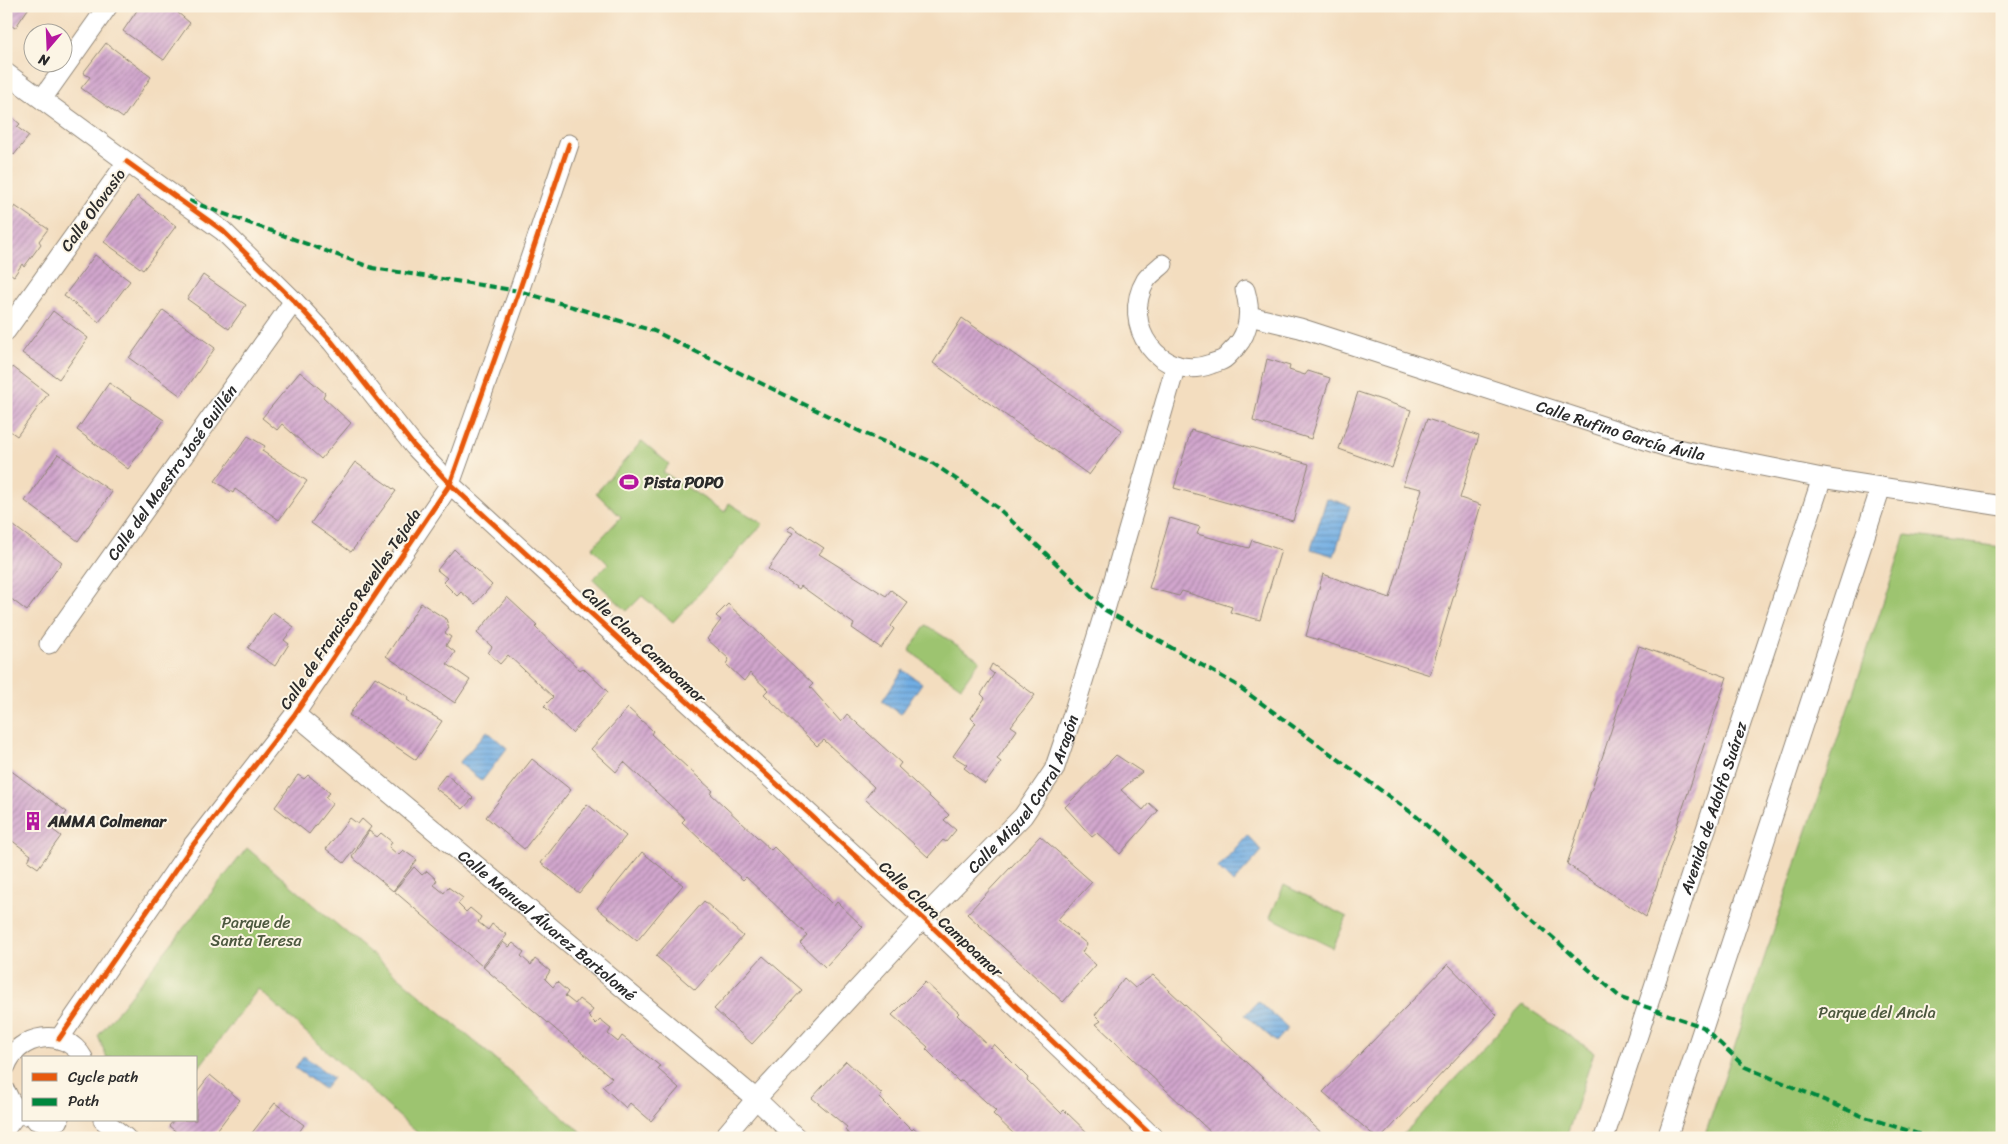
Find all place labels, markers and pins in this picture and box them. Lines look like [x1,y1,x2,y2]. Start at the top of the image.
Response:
place label: Pista POPO [644,468,724,497]
sports icon: Pista POPO [618,471,640,493]
place label: AMMA Colmenar [47,807,167,836]
building icon: AMMA Colmenar [22,810,44,832]

